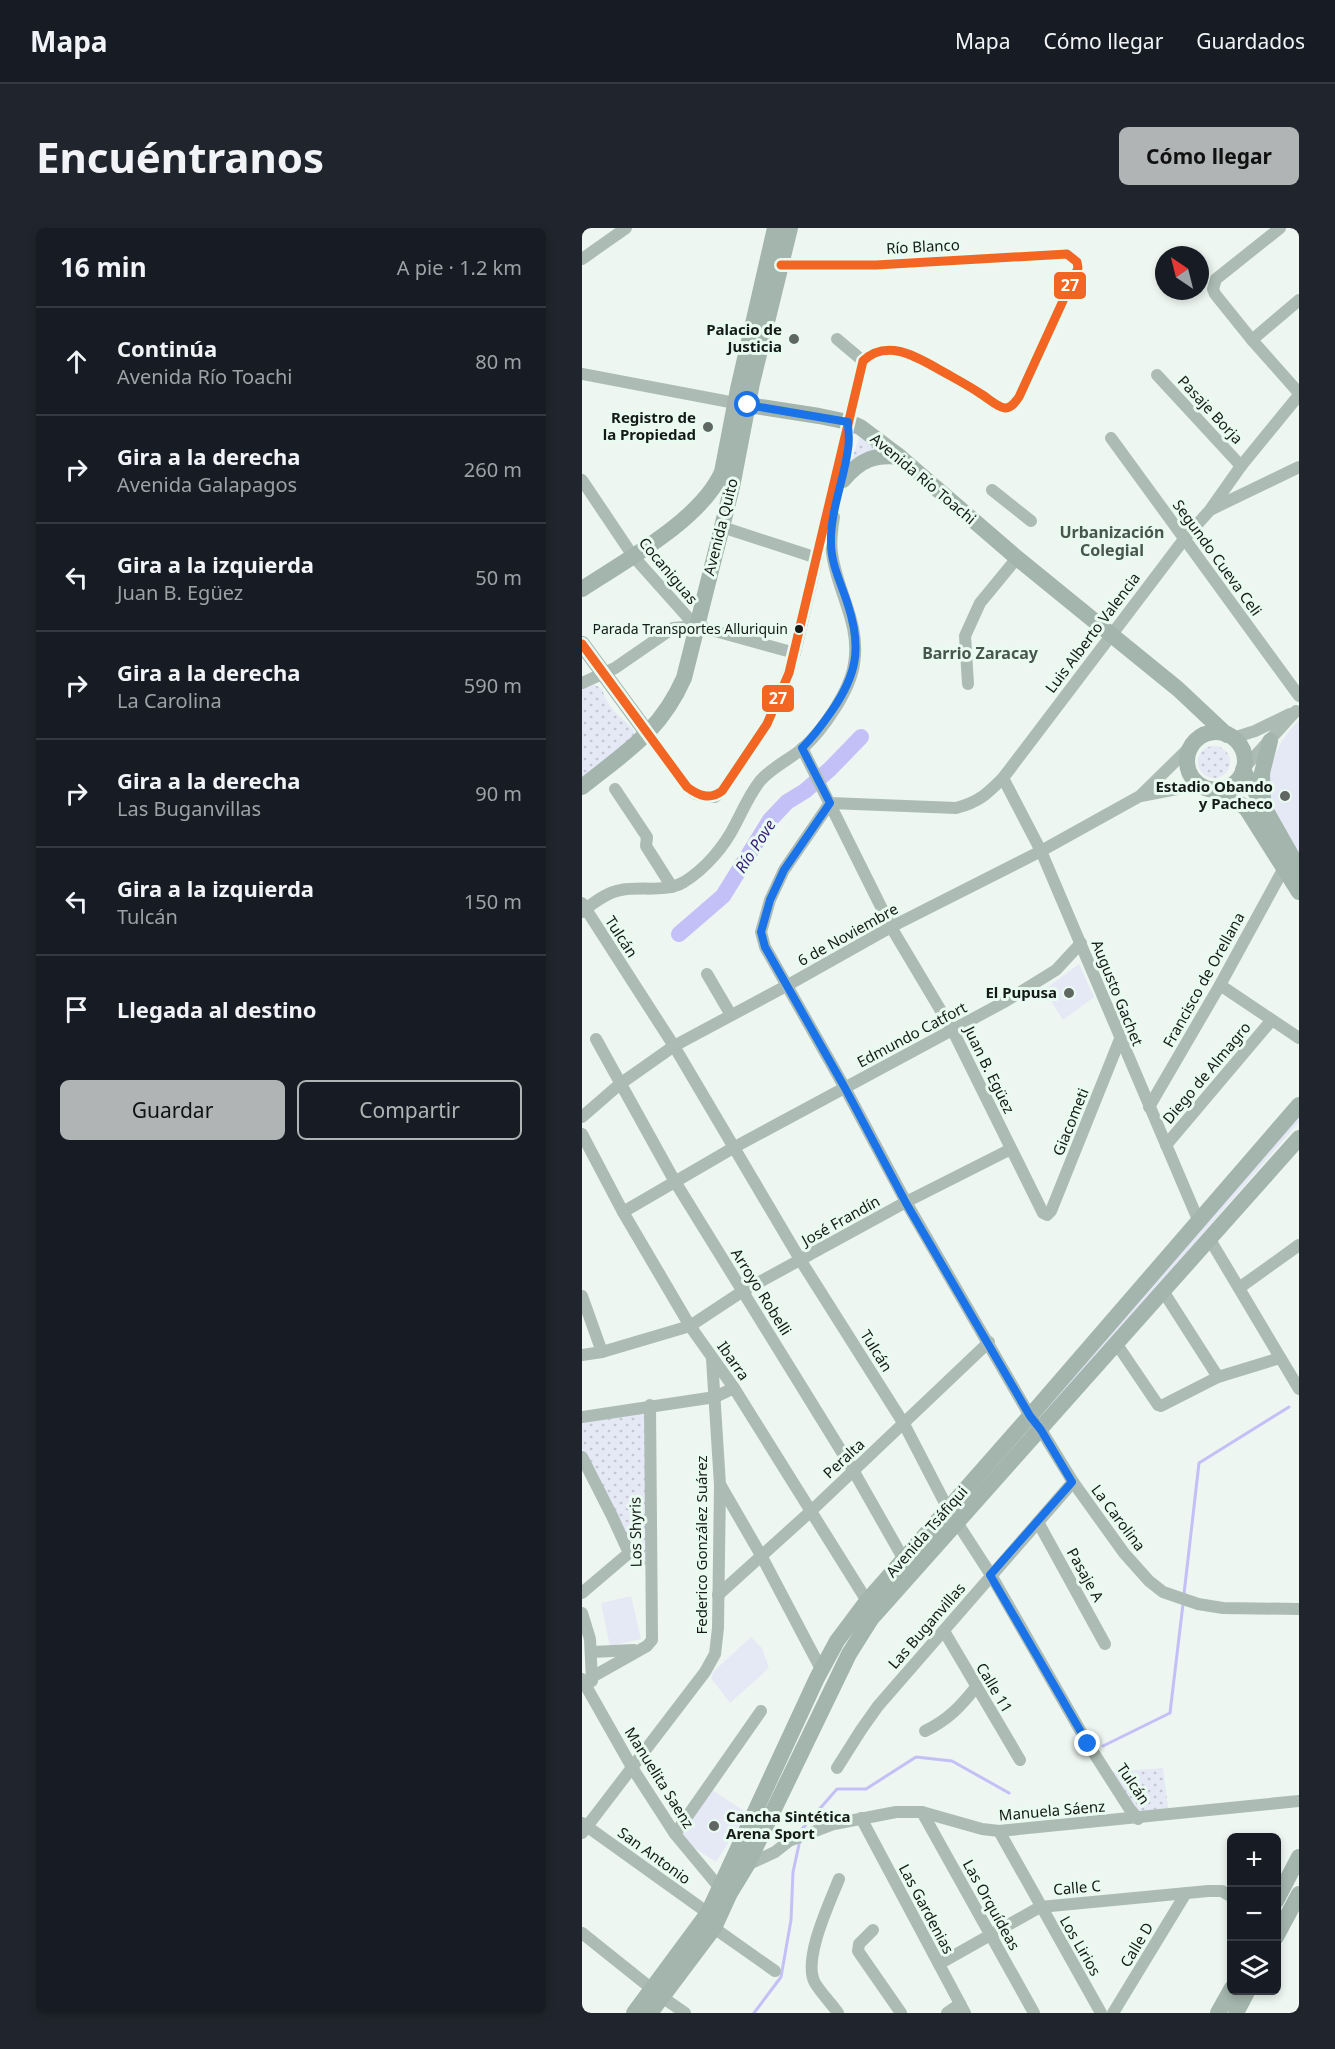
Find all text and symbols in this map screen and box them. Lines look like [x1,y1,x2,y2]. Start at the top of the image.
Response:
text: Mapa [30,22,108,60]
text: Mapa [955,27,1010,55]
text: Cómo llegar [1043,27,1163,55]
text: Guardados [1196,27,1305,55]
button: Cómo llegar [1119,127,1299,185]
text: Encuéntranos [36,128,324,185]
street label: Río Blanco [886,234,960,258]
north arrow [1155,246,1209,300]
text: 16 min [60,249,147,285]
text: A pie · 1.2 km [397,254,522,281]
line badge: 27 [1053,271,1087,300]
text: 27 [1061,274,1079,296]
place label: Palacio de Justicia [706,319,782,356]
marker: Palacio de Justicia [787,332,801,346]
text: Continúa [117,333,217,363]
icon: ahead [60,345,93,378]
text: 80 m [475,348,522,375]
text: Avenida Río Toachi [117,363,293,390]
street label: Pasaje Borja [1174,371,1248,448]
route start [734,391,760,417]
place label: Registro de la Propiedad [603,407,696,444]
marker: Registro de la Propiedad [701,420,715,434]
street label: Avenida Río Toachi [867,428,980,528]
text: Gira a la derecha [117,441,301,471]
icon: right [60,453,93,486]
text: 260 m [464,456,522,483]
text: Avenida Galapagos [117,471,297,498]
street label: Avenida Quito [698,476,742,578]
street label: Segundo Cueva Celi [1169,495,1267,620]
district label: Urbanización Colegial [1059,521,1165,561]
street label: Cocaniguas [635,533,703,608]
text: Gira a la izquierda [117,549,314,579]
icon: left [60,561,93,594]
text: 50 m [475,564,522,591]
street label: Luis Alberto Valencia [1040,568,1144,697]
text: Juan B. Egüez [117,579,243,606]
place label: Parada Transportes Alluriquin [593,619,788,638]
marker: Parada Transportes Alluriquin [793,623,805,635]
district label: Barrio Zaracay [922,642,1039,664]
text: Gira a la derecha [117,657,301,687]
icon: right [60,669,93,702]
text: 590 m [464,672,522,699]
line badge: 27 [761,684,795,713]
text: La Carolina [117,687,222,714]
text: 27 [769,687,787,709]
text: Gira a la derecha [117,765,301,795]
place label: Estadio Obando y Pacheco [1155,776,1273,813]
icon: right [60,777,93,810]
text: 90 m [475,780,522,807]
marker: Estadio Obando y Pacheco [1278,789,1292,803]
text: Las Buganvillas [117,795,261,822]
water label: Río Pove [730,815,780,877]
text: Gira a la izquierda [117,873,314,903]
icon: left [60,885,93,918]
text: 150 m [464,888,522,915]
street label: 6 de Noviembre [794,898,901,970]
text: Tulcán [117,903,178,930]
street label: Francisco de Orellana [1158,909,1249,1051]
street label: Tulcán [601,912,643,961]
street label: Augusto Gachet [1088,937,1149,1049]
place label: El Pupusa [985,982,1057,1002]
marker: El Pupusa [1062,986,1076,1000]
icon: arrive [60,993,93,1026]
text: Llegada al destino [117,994,317,1024]
street label: Edmundo Catfort [853,996,970,1071]
street label: Diego de Almagro [1158,1017,1255,1127]
street label: Juan B. Egüez [959,1021,1020,1116]
button: Guardar [60,1080,285,1140]
button: Compartir [297,1080,522,1140]
street label: Giacometi [1047,1085,1093,1158]
street label: José Frandín [796,1190,883,1251]
street label: Arroyo Robelli [727,1244,797,1339]
street label: Tulcán [856,1326,897,1375]
street label: Ibarra [713,1337,754,1384]
street label: Peralta [818,1434,868,1482]
street label: Federico González Suárez [691,1455,711,1635]
street label: La Carolina [1087,1480,1150,1555]
street label: Avenida Tsáfiqui [881,1481,971,1581]
street label: Los Shyris [624,1497,646,1567]
street label: Pasaje A [1063,1544,1109,1605]
street label: Las Buganvillas [883,1578,969,1673]
street label: Calle 11 [972,1659,1018,1716]
street label: Manuelita Saenz [621,1723,699,1832]
route end [1074,1730,1100,1756]
street label: Tulcán [1113,1759,1155,1808]
street label: Manuela Sáenz [998,1795,1106,1825]
place label: Cancha Sintética Arena Sport [726,1806,850,1843]
marker: Cancha Sintética Arena Sport [707,1819,721,1833]
street label: San Antonio [614,1822,695,1888]
map controls [1227,1833,1281,1995]
button: + [1227,1833,1281,1887]
street label: Las Orquídeas [959,1856,1025,1953]
street label: Las Gardenias [895,1860,959,1957]
street label: Calle C [1052,1875,1102,1899]
button: − [1227,1887,1281,1941]
street label: Los Lirios [1056,1912,1106,1979]
street label: Calle D [1115,1918,1157,1971]
button: layers [1227,1941,1281,1995]

